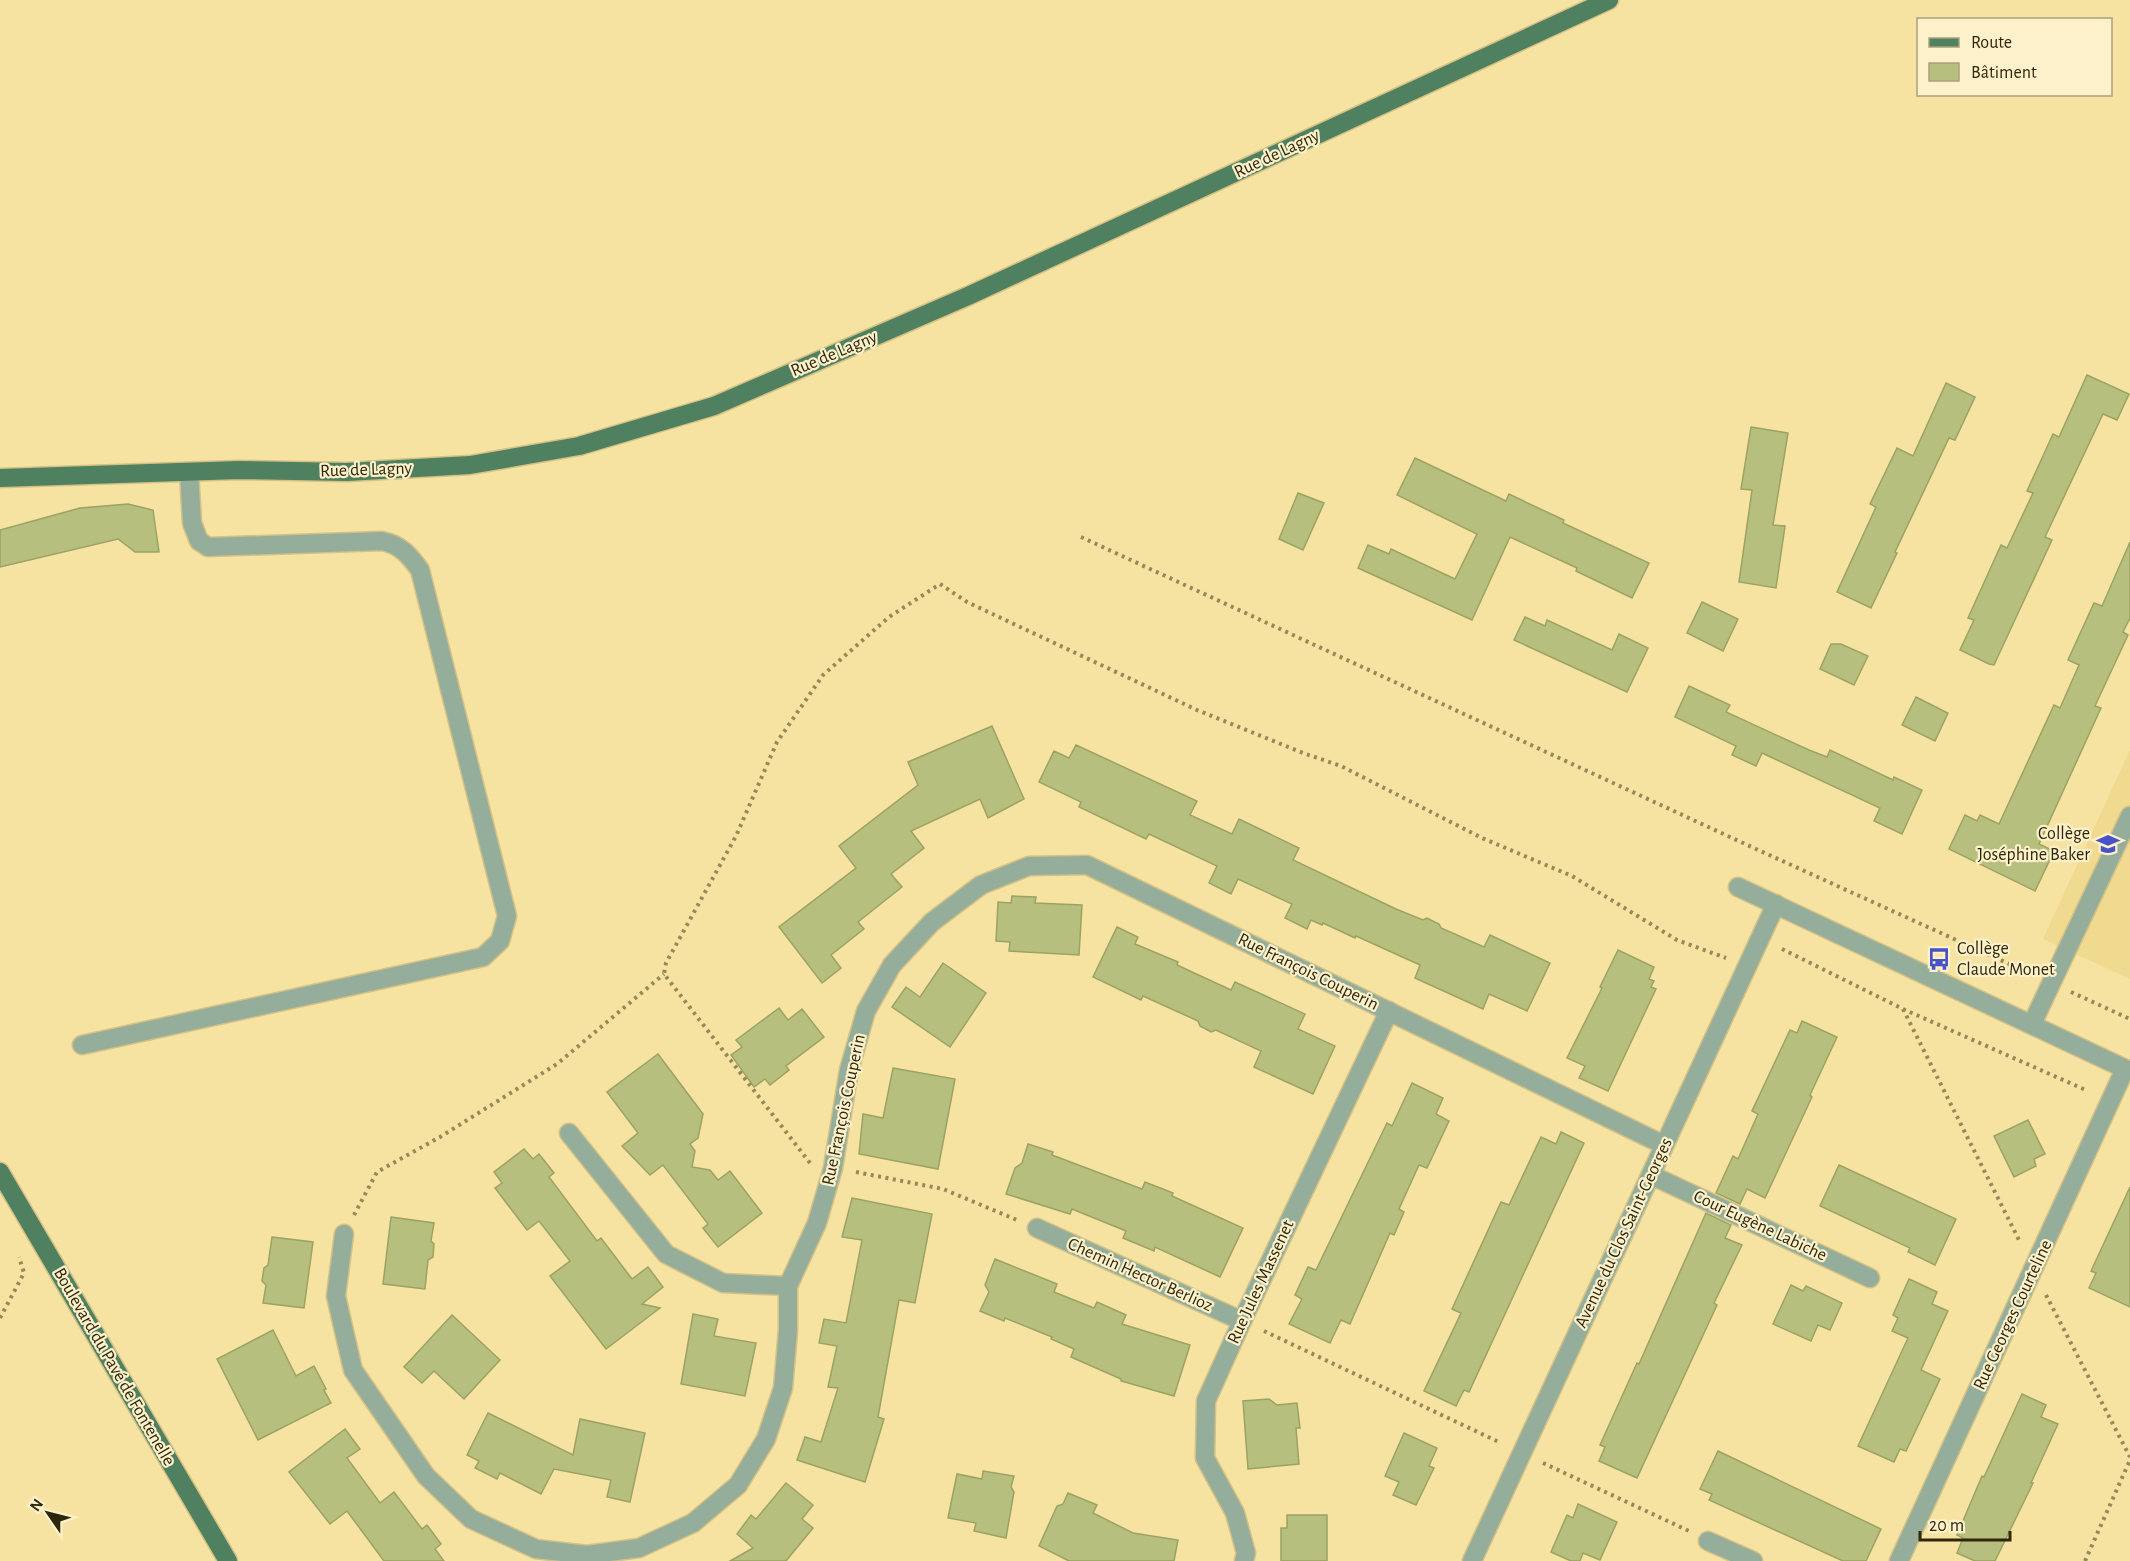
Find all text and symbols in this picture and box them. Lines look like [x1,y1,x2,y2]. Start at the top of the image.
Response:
legend [1917,18,2112,96]
text: Route [1971,34,2012,52]
text: Bâtiment [1971,64,2037,82]
street label: Rue de Lagny [1232,126,1323,182]
street label: Rue de Lagny [788,328,880,380]
street label: Rue de Lagny [320,459,413,481]
place label: Collège Joséphine Baker [1978,825,2090,864]
school or university icon: Collège Joséphine Baker [2095,831,2121,857]
street label: Rue François Couperin [1235,930,1381,1014]
place label: Collège Claude Monet [1957,940,2055,979]
bus stop icon: Collège Claude Monet [1926,946,1952,972]
street label: Rue François Couperin [819,1033,869,1187]
street label: Avenue du Clos Saint-Georges [1572,1135,1676,1331]
street label: Cour Eugène Labiche [1691,1187,1829,1265]
street label: Rue Jules Massenet [1224,1217,1298,1347]
street label: Chemin Hector Berlioz [1065,1235,1215,1315]
street label: Rue Georges Courteline [1970,1237,2056,1393]
street label: Boulevard du Pavé de Fontenelle [50,1265,178,1469]
north arrow [18,1483,78,1543]
text: N [27,1496,46,1514]
scale bar [1920,1504,2010,1542]
text: 20 m [1929,1517,1964,1535]

